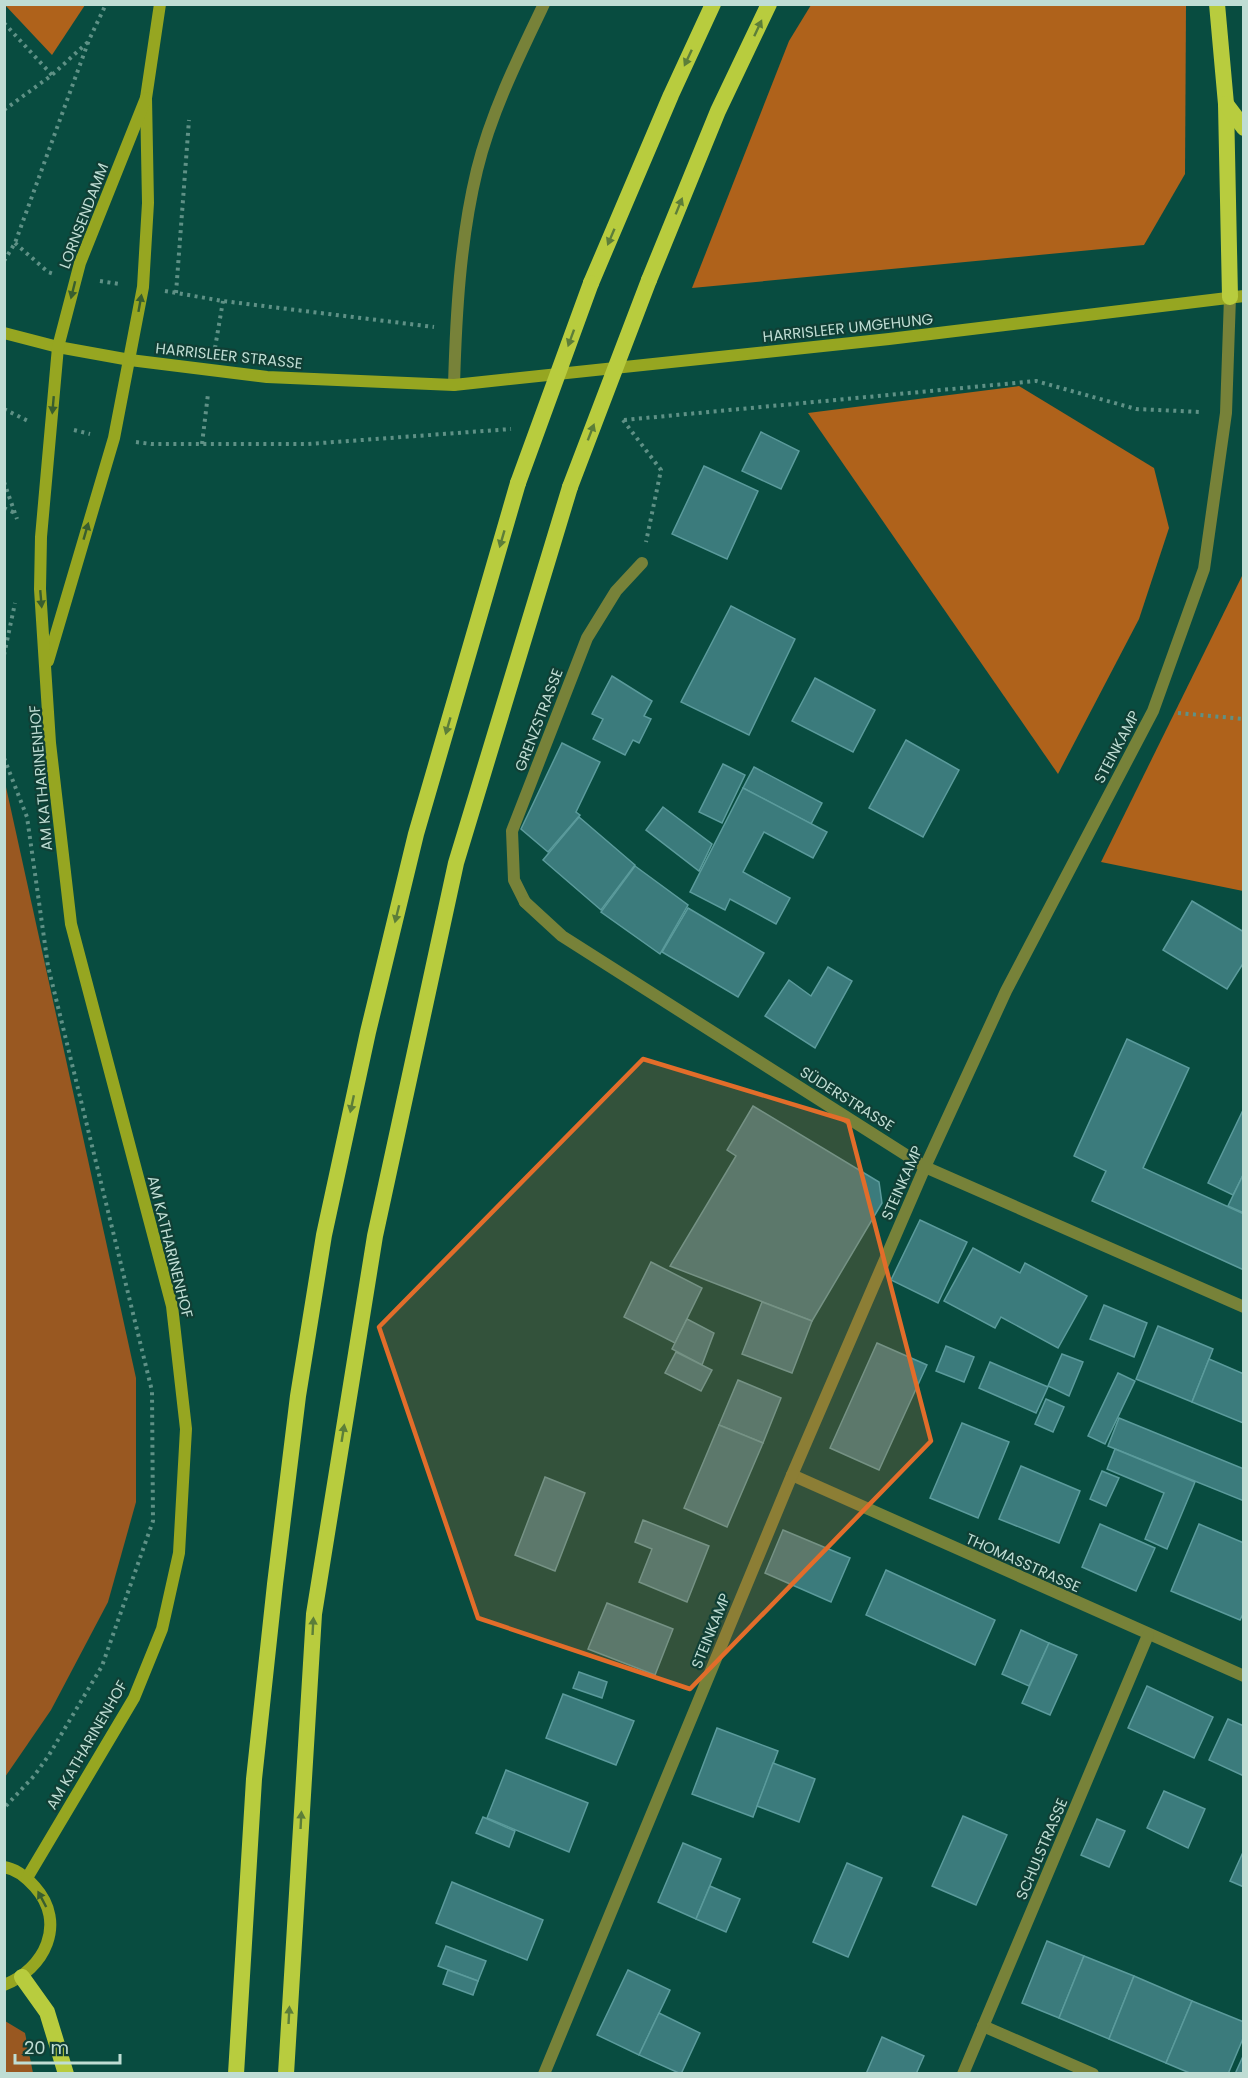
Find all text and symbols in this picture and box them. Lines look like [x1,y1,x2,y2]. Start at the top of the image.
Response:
one-way arrow [753,19,762,36]
one-way arrow [683,49,693,67]
street label: LORNSENDAMM [54,160,113,272]
one-way arrow [675,197,684,215]
one-way arrow [606,228,616,246]
one-way arrow [67,281,77,299]
one-way arrow [136,293,145,312]
street label: HARRISLEER UMGEHUNG [762,308,935,347]
one-way arrow [566,329,575,347]
street label: HARRISLEER STRASSE [155,337,304,374]
one-way arrow [48,396,58,415]
one-way arrow [586,423,596,441]
one-way arrow [82,522,91,540]
one-way arrow [497,530,506,548]
one-way arrow [36,590,46,609]
street label: GRENZSTRASSE [509,665,568,774]
street label: AM KATHARINENHOF [24,704,57,852]
street label: STEINKAMP [1089,706,1145,787]
one-way arrow [443,717,452,735]
one-way arrow [391,905,401,923]
street label: SÜDERSTRASSE [796,1061,899,1136]
one-way arrow [347,1095,356,1114]
street label: STEINKAMP [876,1142,927,1223]
street label: AM KATHARINENHOF [143,1173,198,1321]
one-way arrow [339,1424,348,1443]
street label: THOMASSTRASSE [962,1528,1084,1597]
street label: STEINKAMP [686,1590,735,1672]
one-way arrow [308,1616,318,1635]
street label: AM KATHARINENHOF [41,1676,132,1813]
street label: SCHULSTRASSE [1011,1795,1072,1903]
one-way arrow [297,1811,306,1830]
one-way arrow [37,1890,47,1907]
one-way arrow [285,2006,294,2025]
scale bar [15,2027,120,2065]
text: 20 m [24,2035,69,2060]

